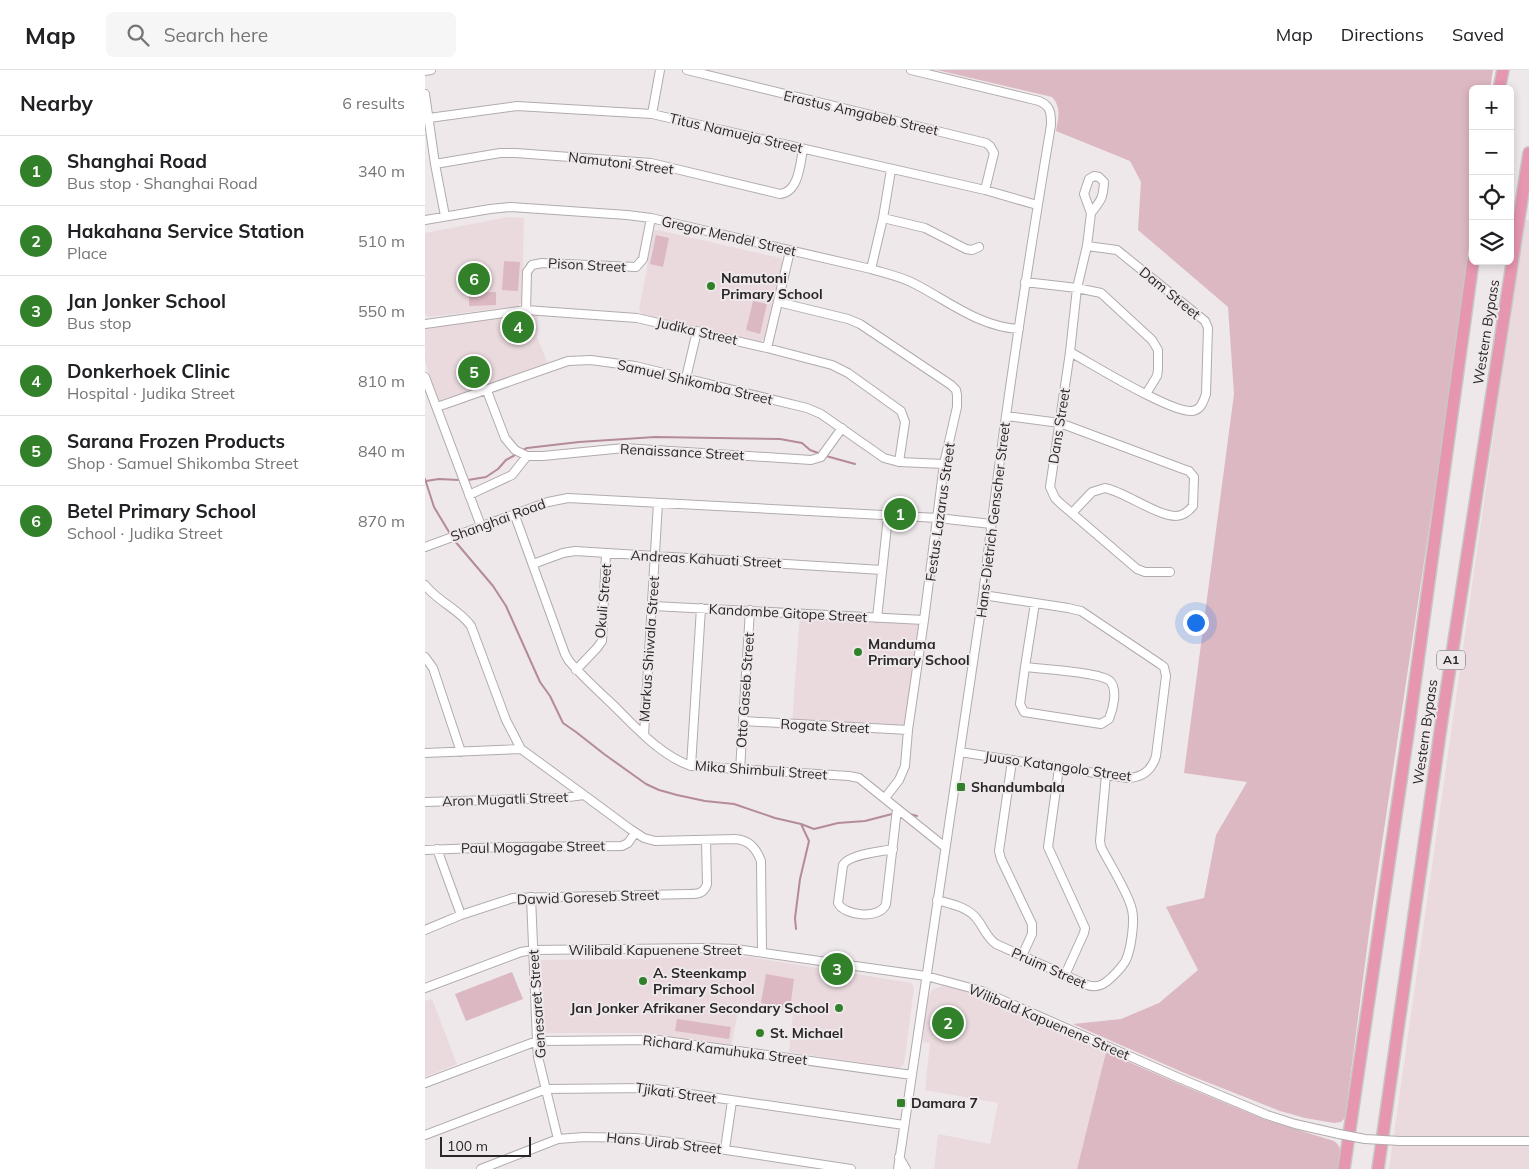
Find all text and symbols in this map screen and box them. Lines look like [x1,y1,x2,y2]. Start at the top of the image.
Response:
search box [106,12,456,57]
text: Map [25,20,76,50]
icon: search [124,21,152,49]
text: Search here [164,23,268,47]
text: Map [1276,23,1313,46]
text: Directions [1341,23,1424,46]
text: Saved [1452,23,1504,46]
map controls [1469,85,1514,265]
button: + [1469,85,1514,130]
street label: Erastus Amgabeb Street [782,86,940,140]
text: Nearby [20,90,93,116]
text: 6 results [342,93,405,113]
street label: Titus Namueja Street [668,109,805,157]
button: − [1469,130,1514,175]
street label: Namutoni Street [567,148,675,178]
text: Shanghai Road [67,149,207,173]
text: 1 [31,161,41,181]
text: 340 m [358,161,405,181]
text: Bus stop · Shanghai Road [67,173,258,193]
button: locate [1469,175,1514,220]
street label: Gregor Mendel Street [660,212,798,260]
text: Hakahana Service Station [67,219,304,243]
button: layers [1469,220,1514,265]
text: 2 [31,231,41,251]
text: 510 m [358,231,405,251]
text: Place [67,243,107,263]
street label: Pison Street [548,254,626,276]
pin: 6 [458,260,490,298]
street label: Dam Street [1136,263,1204,323]
place label: Namutoni Primary School [721,269,823,303]
street label: Western Bypass [1469,278,1503,386]
marker: Namutoni Primary School [705,280,717,292]
text: Jan Jonker School [67,289,226,313]
text: 3 [31,301,41,321]
text: 550 m [358,301,405,321]
pin: 4 [502,308,534,346]
text: Bus stop [67,313,131,333]
street label: Judika Street [655,313,739,349]
pin: 5 [458,353,490,391]
street label: Samuel Shikomba Street [616,355,775,409]
text: Donkerhoek Clinic [67,359,230,383]
text: 4 [31,371,41,391]
text: 810 m [358,371,405,391]
text: Hospital · Judika Street [67,383,235,403]
street label: Dans Street [1044,387,1074,465]
street label: Hans-Dietrich Genscher Street [972,421,1014,619]
text: Sarana Frozen Products [67,429,285,453]
street label: Renaissance Street [619,440,745,464]
text: 5 [31,441,41,461]
text: 840 m [358,441,405,461]
street label: Festus Lazarus Street [921,441,959,582]
text: Shop · Samuel Shikomba Street [67,453,299,473]
street label: Shanghai Road [448,494,548,546]
pin: 1 [884,495,916,533]
text: Betel Primary School [67,499,256,523]
text: 6 [31,511,41,531]
text: 870 m [358,511,405,531]
text: School · Judika Street [67,523,222,543]
street label: Andreas Kahuati Street [630,546,782,572]
street label: Okuli Street [591,563,615,639]
street label: Markus Shiwala Street [635,575,663,723]
street label: Kandombe Gitope Street [708,600,868,626]
your location [1183,610,1209,636]
street label: Otto Gaseb Street [732,631,758,748]
place label: Manduma Primary School [868,635,970,669]
marker: Manduma Primary School [852,646,864,658]
road number: A1 [1437,650,1465,670]
street label: Western Bypass [1409,678,1441,786]
street label: Rogate Street [780,715,870,737]
street label: Juuso Katangolo Street [983,747,1133,785]
street label: Mika Shimbuli Street [694,756,828,784]
place label: Shandumbala [971,778,1065,796]
marker: Shandumbala [955,781,967,793]
street label: Aron Mugatli Street [442,788,568,810]
street label: Paul Mogagabe Street [461,837,605,857]
street label: Dawid Goreseb Street [516,886,660,908]
street label: Wilibald Kapuenene Street [568,941,742,959]
street label: Pruim Street [1009,943,1089,993]
street label: Genesaret Street [524,949,550,1059]
pin: 3 [821,950,853,988]
place label: A. Steenkamp Primary School [653,964,755,998]
marker: A. Steenkamp Primary School [637,975,649,987]
street label: Wilibald Kapuenene Street [966,980,1132,1064]
place label: Jan Jonker Afrikaner Secondary School [570,999,829,1017]
marker: Jan Jonker Afrikaner Secondary School [833,1002,845,1014]
pin: 2 [932,1004,964,1042]
place label: St. Michael [770,1024,843,1042]
marker: St. Michael [754,1027,766,1039]
street label: Richard Kamuhuka Street [642,1031,808,1069]
street label: Tjikati Street [635,1078,718,1108]
place label: Damara 7 [911,1094,978,1112]
marker: Damara 7 [895,1097,907,1109]
street label: Hans Uirab Street [606,1128,723,1158]
scale bar [440,1134,531,1157]
text: 100 m [447,1137,488,1155]

